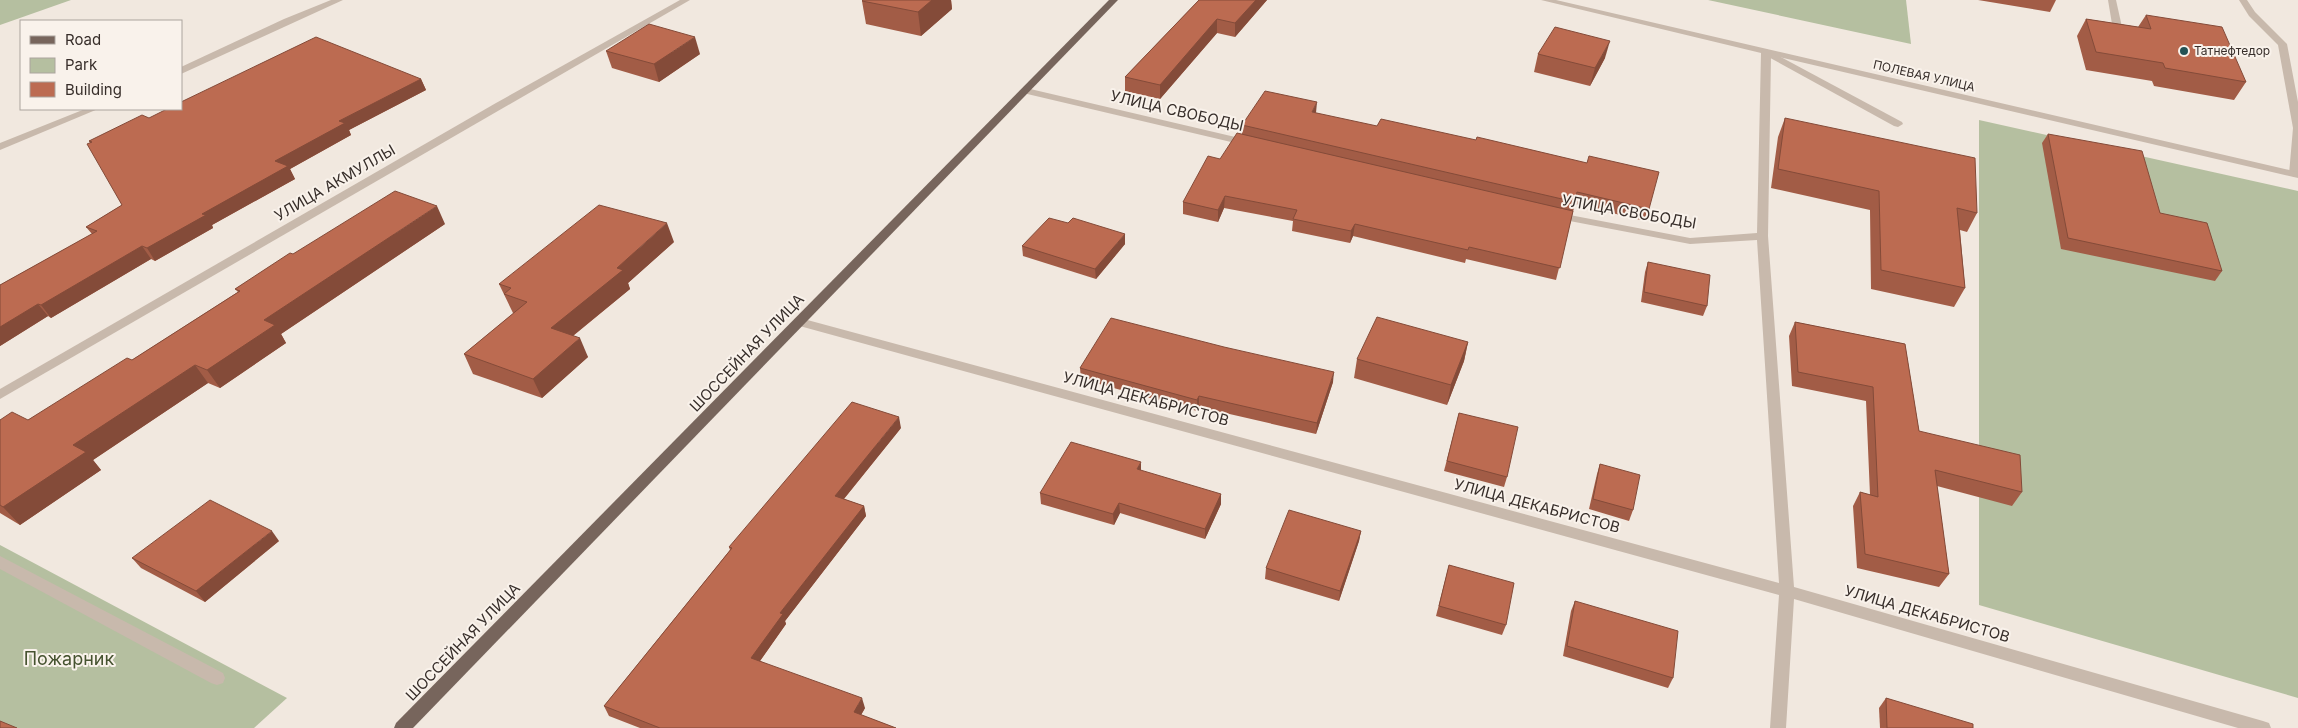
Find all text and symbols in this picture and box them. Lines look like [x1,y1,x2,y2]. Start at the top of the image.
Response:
legend [20,20,182,110]
text: Road [65,30,101,49]
place label: Татнефтедор [2194,43,2270,58]
marker: Татнефтедор [2178,45,2190,57]
text: Park [65,55,98,74]
street label: ПОЛЕВАЯ УЛИЦА [1872,57,1976,95]
text: Building [65,80,122,99]
street label: УЛИЦА СВОБОДЫ [1109,86,1246,135]
street label: УЛИЦА АКМУЛЛЫ [271,140,399,225]
street label: УЛИЦА СВОБОДЫ [1560,190,1698,233]
street label: ШОССЕЙНАЯ УЛИЦА [685,290,808,416]
street label: УЛИЦА ДЕКАБРИСТОВ [1061,367,1231,430]
street label: УЛИЦА ДЕКАБРИСТОВ [1452,474,1622,537]
street label: ШОССЕЙНАЯ УЛИЦА [401,579,524,705]
street label: УЛИЦА ДЕКАБРИСТОВ [1842,581,2012,646]
park label: Пожарник [24,648,114,669]

